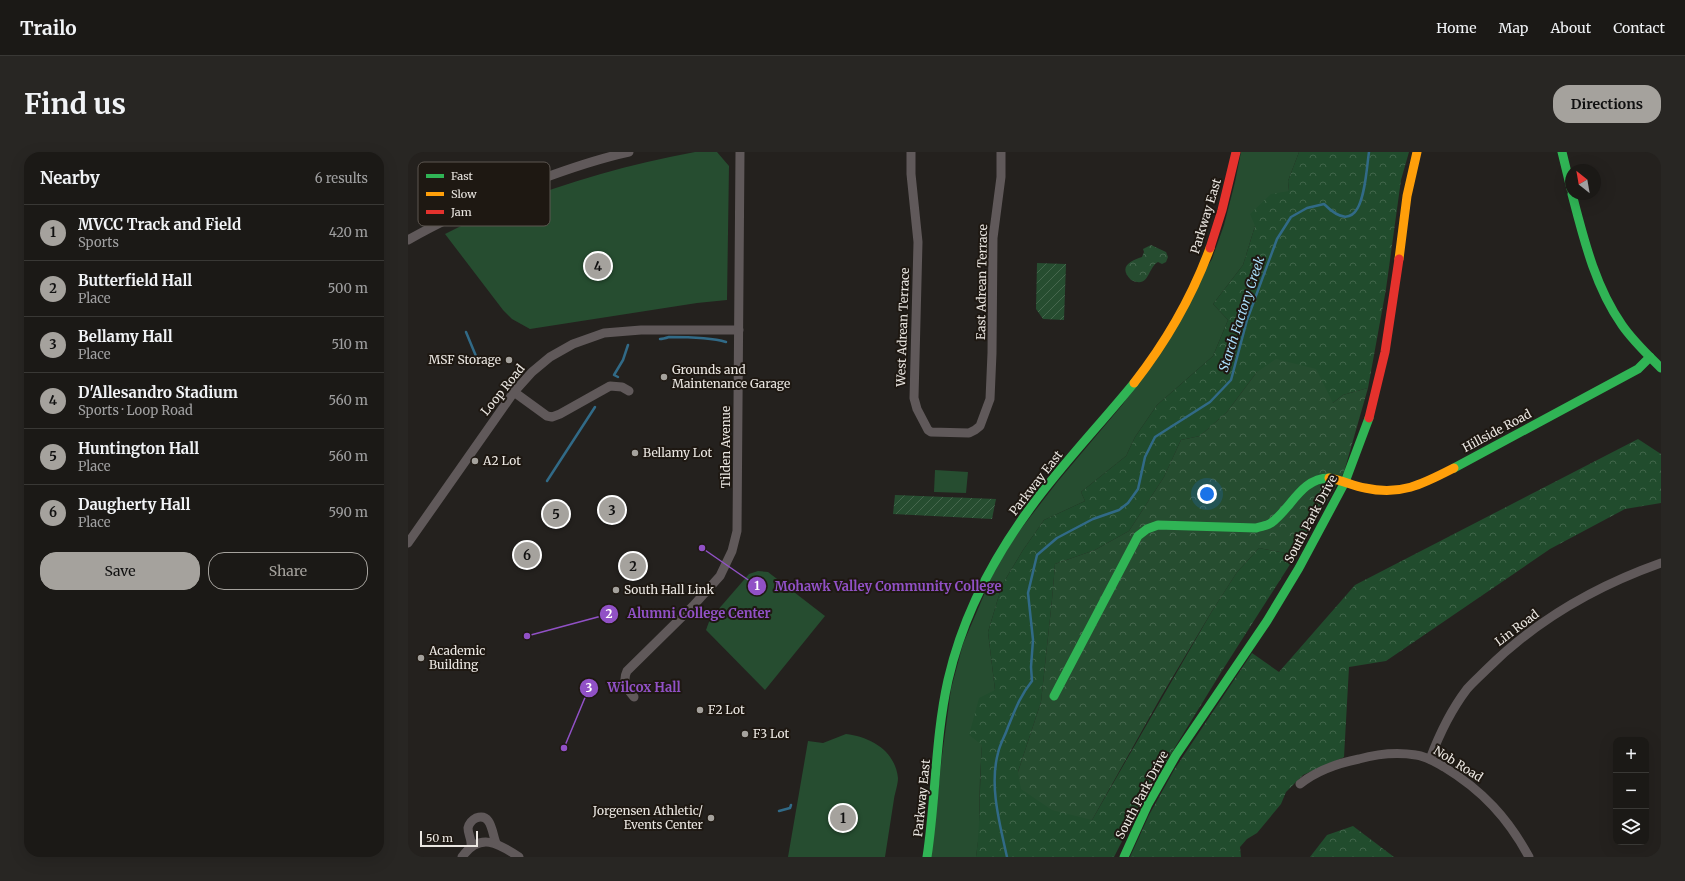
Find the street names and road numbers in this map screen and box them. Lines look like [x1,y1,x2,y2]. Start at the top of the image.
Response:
street label: Parkway East [1187,176,1224,255]
street label: East Adrean Terrace [973,224,990,340]
street label: West Adrean Terrace [893,267,912,388]
street label: Loop Road [478,361,528,418]
street label: Tilden Avenue [718,406,733,488]
street label: Hillside Road [1460,406,1534,455]
street label: Parkway East [1006,447,1066,518]
street label: South Park Drive [1281,472,1340,565]
street label: Lin Road [1492,606,1542,649]
street label: Nob Road [1431,743,1486,785]
street label: South Park Drive [1112,748,1171,841]
street label: Parkway East [910,758,933,837]

